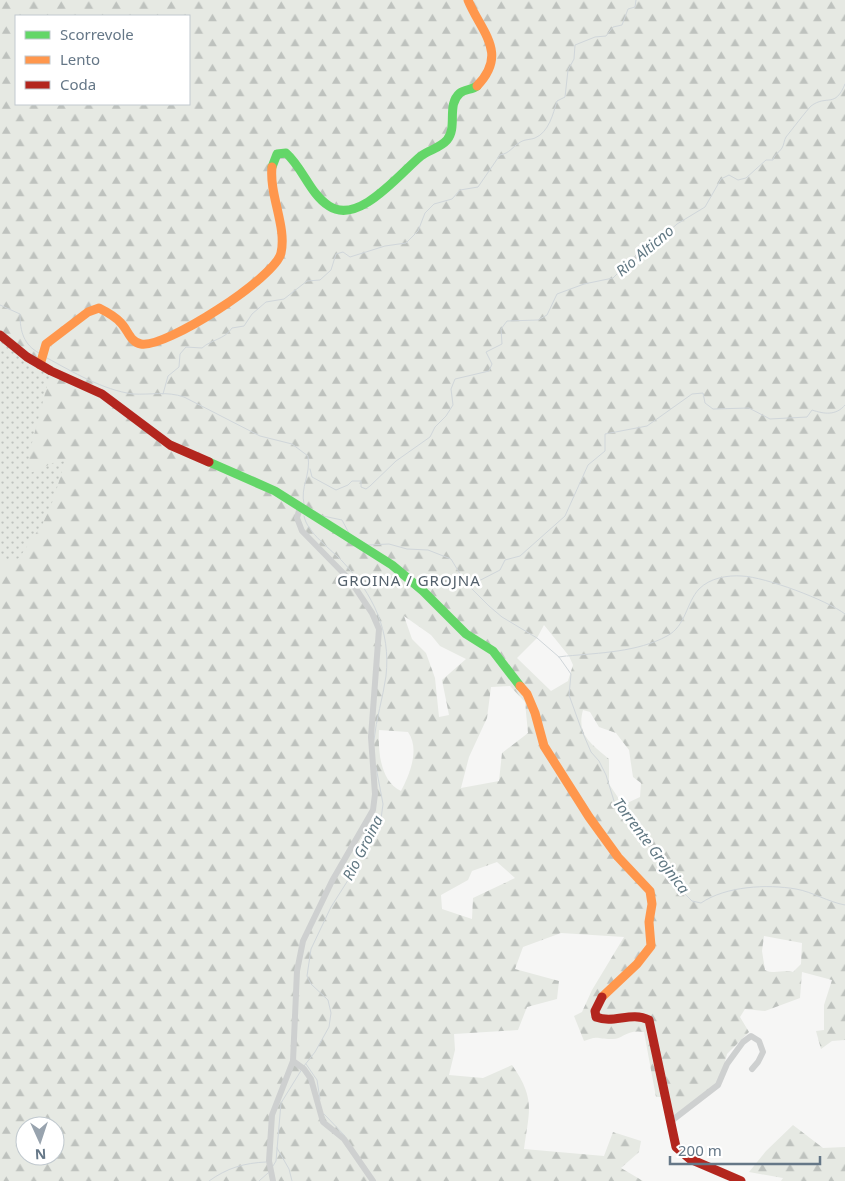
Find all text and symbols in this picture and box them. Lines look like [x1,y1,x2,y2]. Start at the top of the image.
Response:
legend [15,15,190,105]
text: Scorrevole [60,24,134,44]
text: Lento [60,49,100,69]
text: Coda [60,74,96,94]
water label: Rio Alticno [611,220,678,280]
district label: GROINA / GROJNA [337,570,481,590]
water label: Torrente Grojnica [609,793,695,898]
water label: Rio Groina [337,811,387,883]
north arrow [15,1116,65,1166]
scale bar [670,1134,820,1166]
text: 200 m [678,1140,722,1160]
text: N [35,1145,47,1164]

